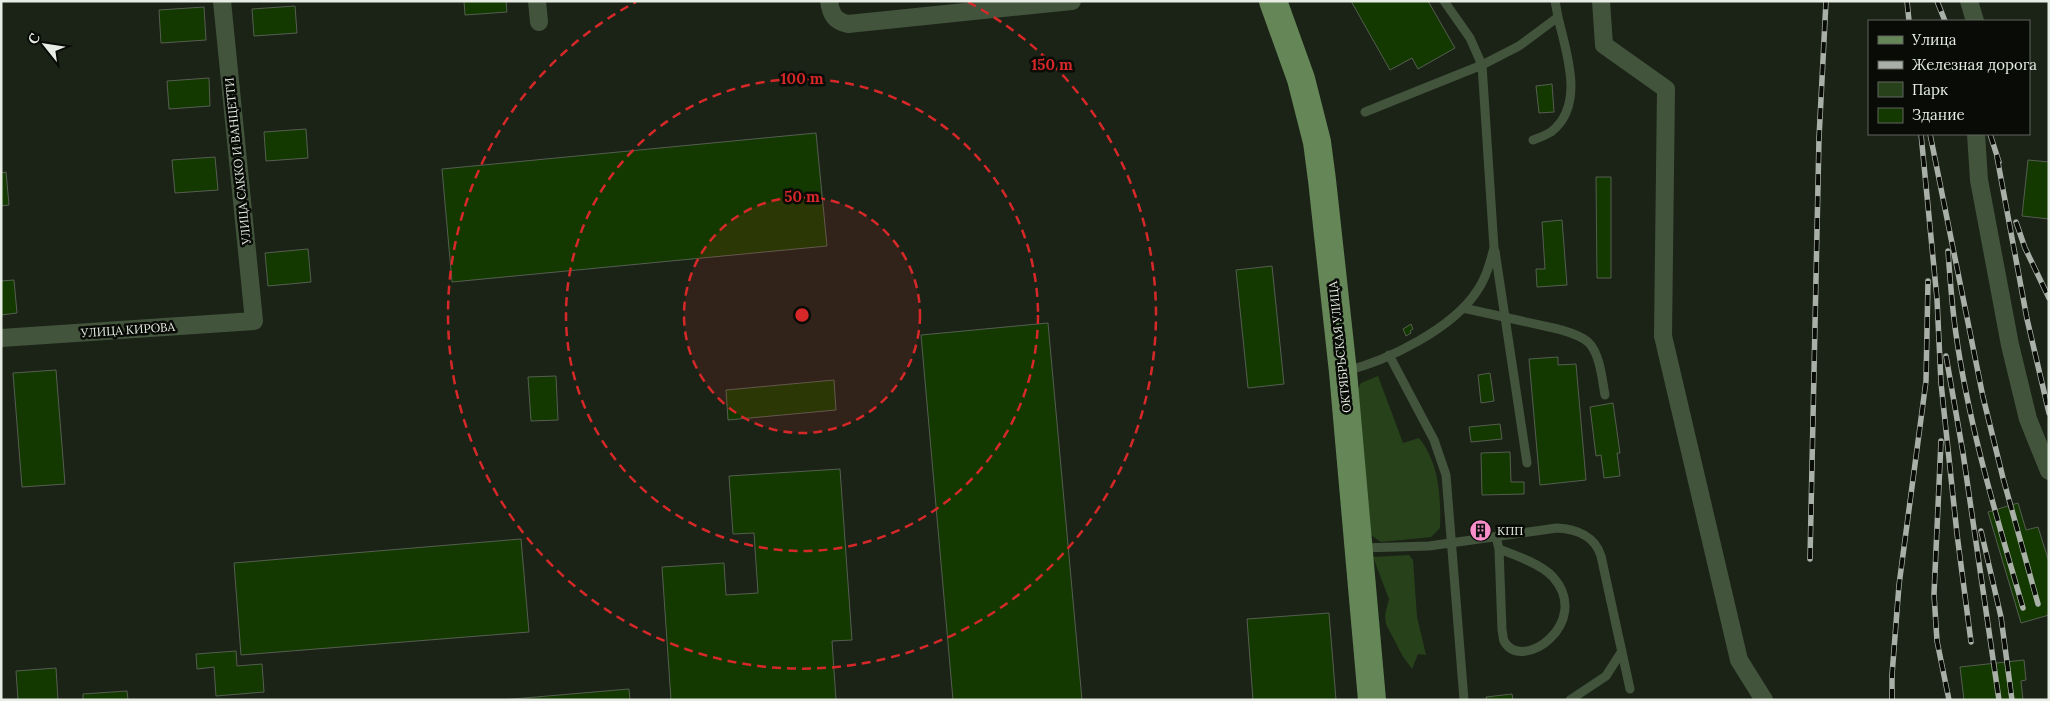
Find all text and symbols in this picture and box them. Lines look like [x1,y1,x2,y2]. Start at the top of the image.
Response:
north arrow [20,20,70,70]
legend [1868,20,2030,135]
text: С [24,30,44,47]
text: Улица [1911,30,1957,49]
text: 150 m [1031,55,1073,74]
text: Железная дорога [1912,55,2037,74]
text: 100 m [781,69,824,88]
street label: УЛИЦА САККО И ВАНЦЕТТИ [221,77,254,246]
text: Парк [1912,80,1948,99]
text: Здание [1912,105,1965,124]
text: 50 m [784,187,820,206]
street label: ОКТЯБРЬСКАЯ УЛИЦА [1325,280,1354,414]
centre of rings [793,306,811,324]
street label: УЛИЦА КИРОВА [79,319,176,340]
building icon: КПП [1469,519,1493,543]
place label: КПП [1497,523,1523,538]

